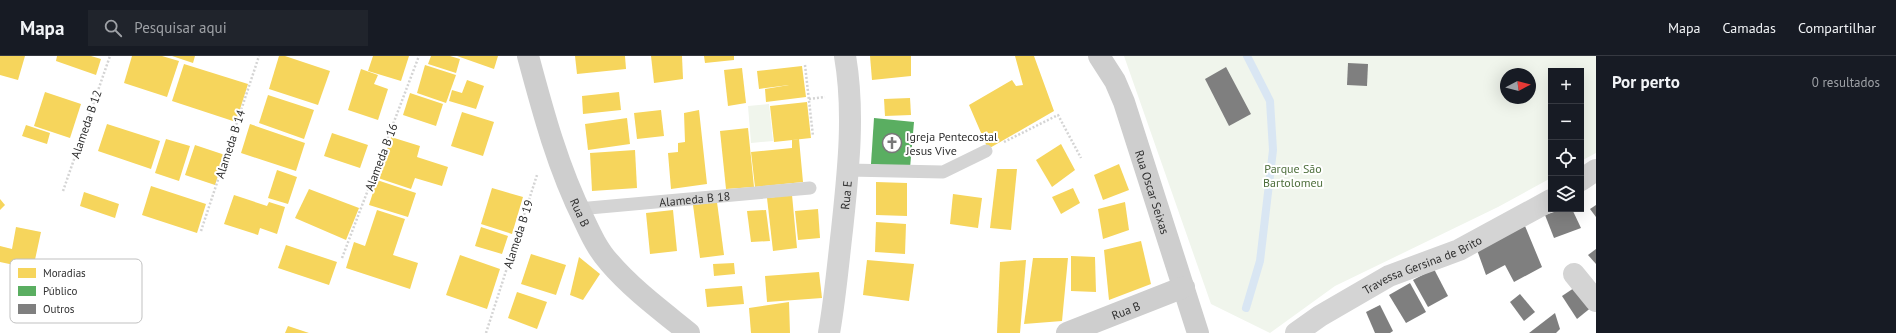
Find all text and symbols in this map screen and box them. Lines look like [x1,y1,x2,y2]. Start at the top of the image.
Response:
search box [88,10,368,46]
text: Mapa [20,16,64,40]
icon: search [102,17,124,39]
text: Pesquisar aqui [134,18,227,37]
text: Mapa [1668,19,1701,37]
text: Camadas [1723,19,1776,37]
text: Compartilhar [1798,19,1876,37]
north arrow [1500,68,1536,104]
map controls [1548,68,1584,212]
button: + [1548,68,1584,104]
text: Por perto [1612,71,1680,93]
text: 0 resultados [1812,74,1880,91]
street label: Alameda B 12 [67,88,105,160]
button: − [1548,104,1584,140]
street label: Alameda B 14 [212,107,248,180]
street label: Alameda B 16 [361,121,401,193]
place label: Igreja Pentecostal Jesus Vive [905,129,998,158]
church icon: Igreja Pentecostal Jesus Vive [881,132,903,154]
button: locate [1548,140,1584,176]
street label: Rua Oscar Seixas [1132,148,1173,236]
park label: Parque São Bartolomeu [1263,161,1323,190]
button: layers [1548,176,1584,212]
street label: Rua E [837,180,854,210]
street label: Alameda B 18 [658,188,731,209]
street label: Rua B [567,196,593,229]
street label: Alameda B 19 [500,198,536,270]
street label: Travessa Gersina de Brito [1360,232,1484,297]
legend [10,259,142,323]
text: Moradias [43,266,86,280]
text: Público [43,284,78,298]
street label: Rua B [1109,298,1142,322]
text: Outros [43,302,75,316]

